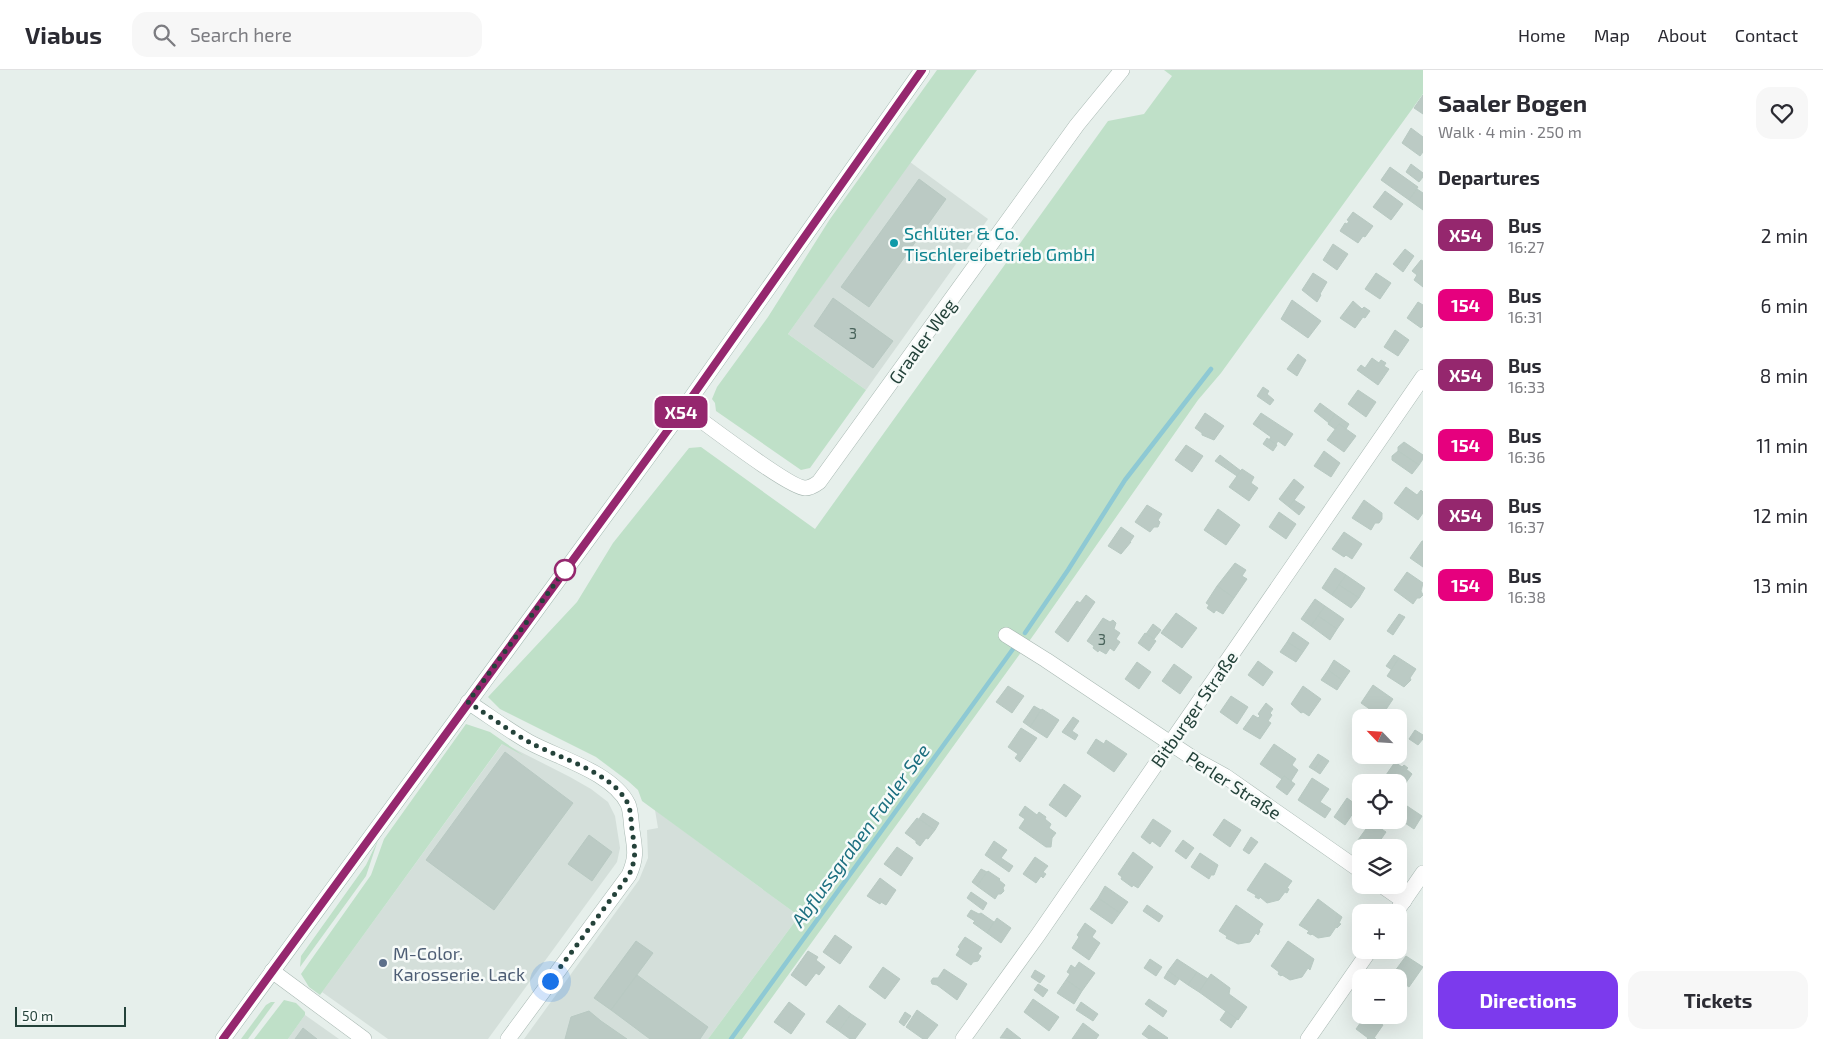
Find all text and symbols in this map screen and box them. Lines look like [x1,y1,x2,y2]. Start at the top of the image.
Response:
search box [132,12,482,57]
text: Viabus [25,20,102,49]
icon: search [150,21,178,49]
text: Search here [190,23,292,46]
text: Home [1518,24,1566,46]
text: Map [1594,24,1630,46]
text: About [1658,24,1707,46]
text: Contact [1735,24,1798,46]
button: heart [1756,87,1808,139]
text: Saaler Bogen [1438,88,1587,117]
text: Walk · 4 min · 250 m [1438,122,1582,141]
text: Departures [1438,166,1540,189]
text: Bus [1508,214,1542,237]
place label: Schlüter & Co. Tischlereibetrieb GmbH [904,222,1095,265]
text: X54 [1449,224,1482,246]
text: 2 min [1761,224,1808,247]
marker: Schlüter & Co. Tischlereibetrieb GmbH [888,237,900,249]
text: 16:27 [1508,237,1544,256]
text: Bus [1508,284,1542,307]
street label: Graaler Weg [884,294,960,388]
text: 154 [1451,294,1480,316]
text: 6 min [1760,294,1808,317]
text: 16:31 [1508,307,1543,326]
house number: 3 [849,324,857,342]
text: Bus [1508,354,1542,377]
text: X54 [1449,364,1482,386]
text: 8 min [1760,364,1808,387]
text: 16:33 [1508,377,1545,396]
line badge: X54 [652,396,710,428]
text: X54 [665,401,698,423]
text: Bus [1508,424,1542,447]
text: 154 [1451,434,1480,456]
text: 11 min [1756,434,1808,457]
text: 16:36 [1508,447,1545,466]
text: Bus [1508,494,1542,517]
text: X54 [1449,504,1482,526]
text: 12 min [1753,504,1808,527]
text: 16:37 [1508,517,1544,536]
unlabelled marker [554,559,576,581]
text: Bus [1508,564,1542,587]
text: 154 [1451,574,1480,596]
text: 13 min [1753,574,1808,597]
text: 16:38 [1508,587,1546,606]
house number: 3 [1098,630,1106,648]
street label: Bitburger Straße [1146,647,1242,771]
north arrow [1352,709,1408,764]
map controls [1352,709,1407,1024]
water label: Abflussgraben Fauler See [785,739,934,932]
street label: Perler Straße [1182,746,1286,824]
button: locate [1352,774,1407,829]
button: layers [1352,839,1407,894]
button: + [1352,904,1407,959]
place label: M-Color. Karosserie. Lack [393,942,525,985]
marker: M-Color. Karosserie. Lack [377,957,389,969]
your location [538,969,563,994]
button: − [1352,969,1407,1024]
button: Directions [1438,971,1618,1029]
button: Tickets [1628,971,1808,1029]
scale bar [15,1004,126,1027]
text: 50 m [22,1007,53,1024]

